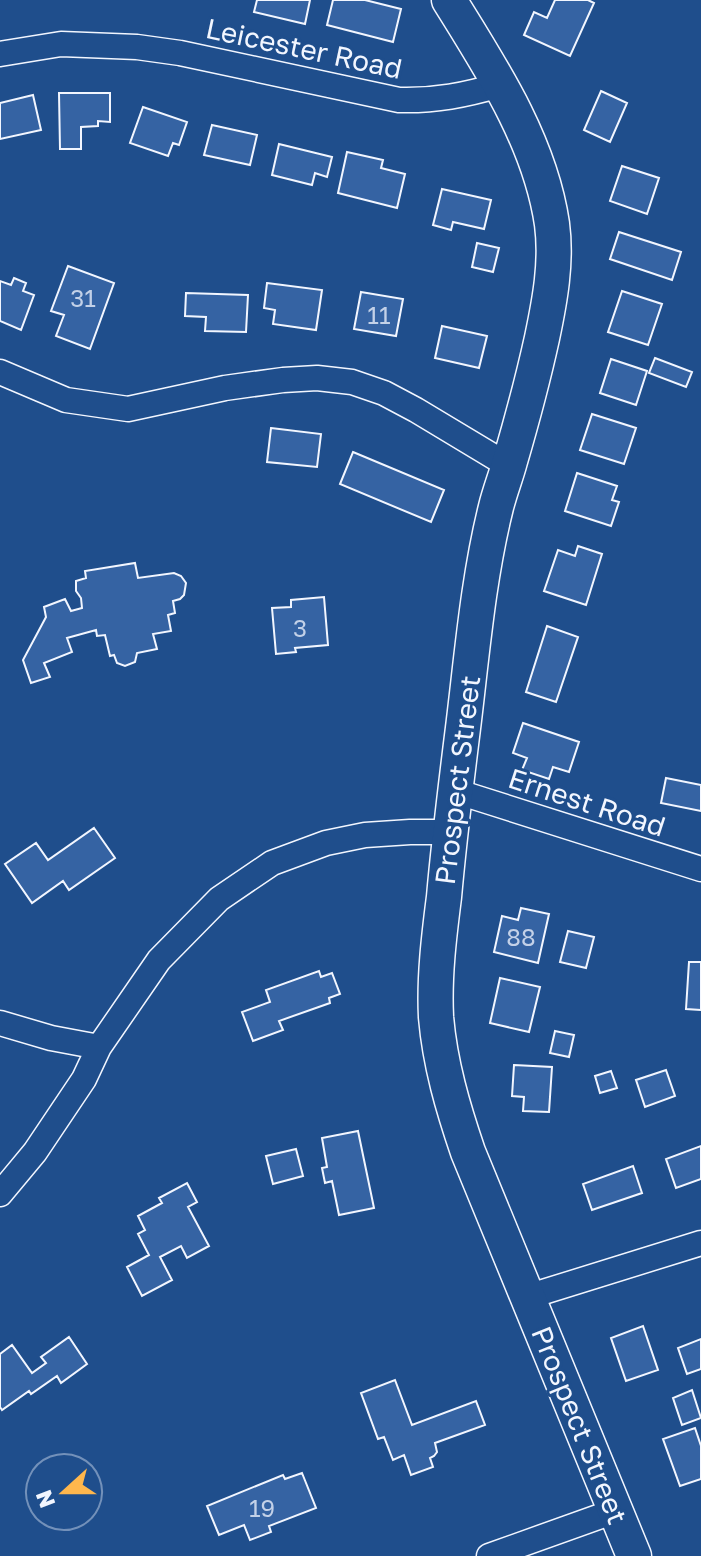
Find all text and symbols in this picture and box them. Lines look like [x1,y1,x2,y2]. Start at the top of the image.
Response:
street label: Leicester Road [203,11,405,85]
house number: 31 [70,283,96,312]
house number: 11 [367,300,391,329]
house number: 3 [293,613,307,642]
street label: Prospect Street [428,674,486,886]
street label: Ernest Road [504,761,670,843]
house number: 88 [506,922,536,951]
street label: Prospect Street [525,1321,635,1529]
north arrow [24,1452,104,1532]
text: N [29,1487,60,1512]
house number: 19 [249,1493,275,1522]

